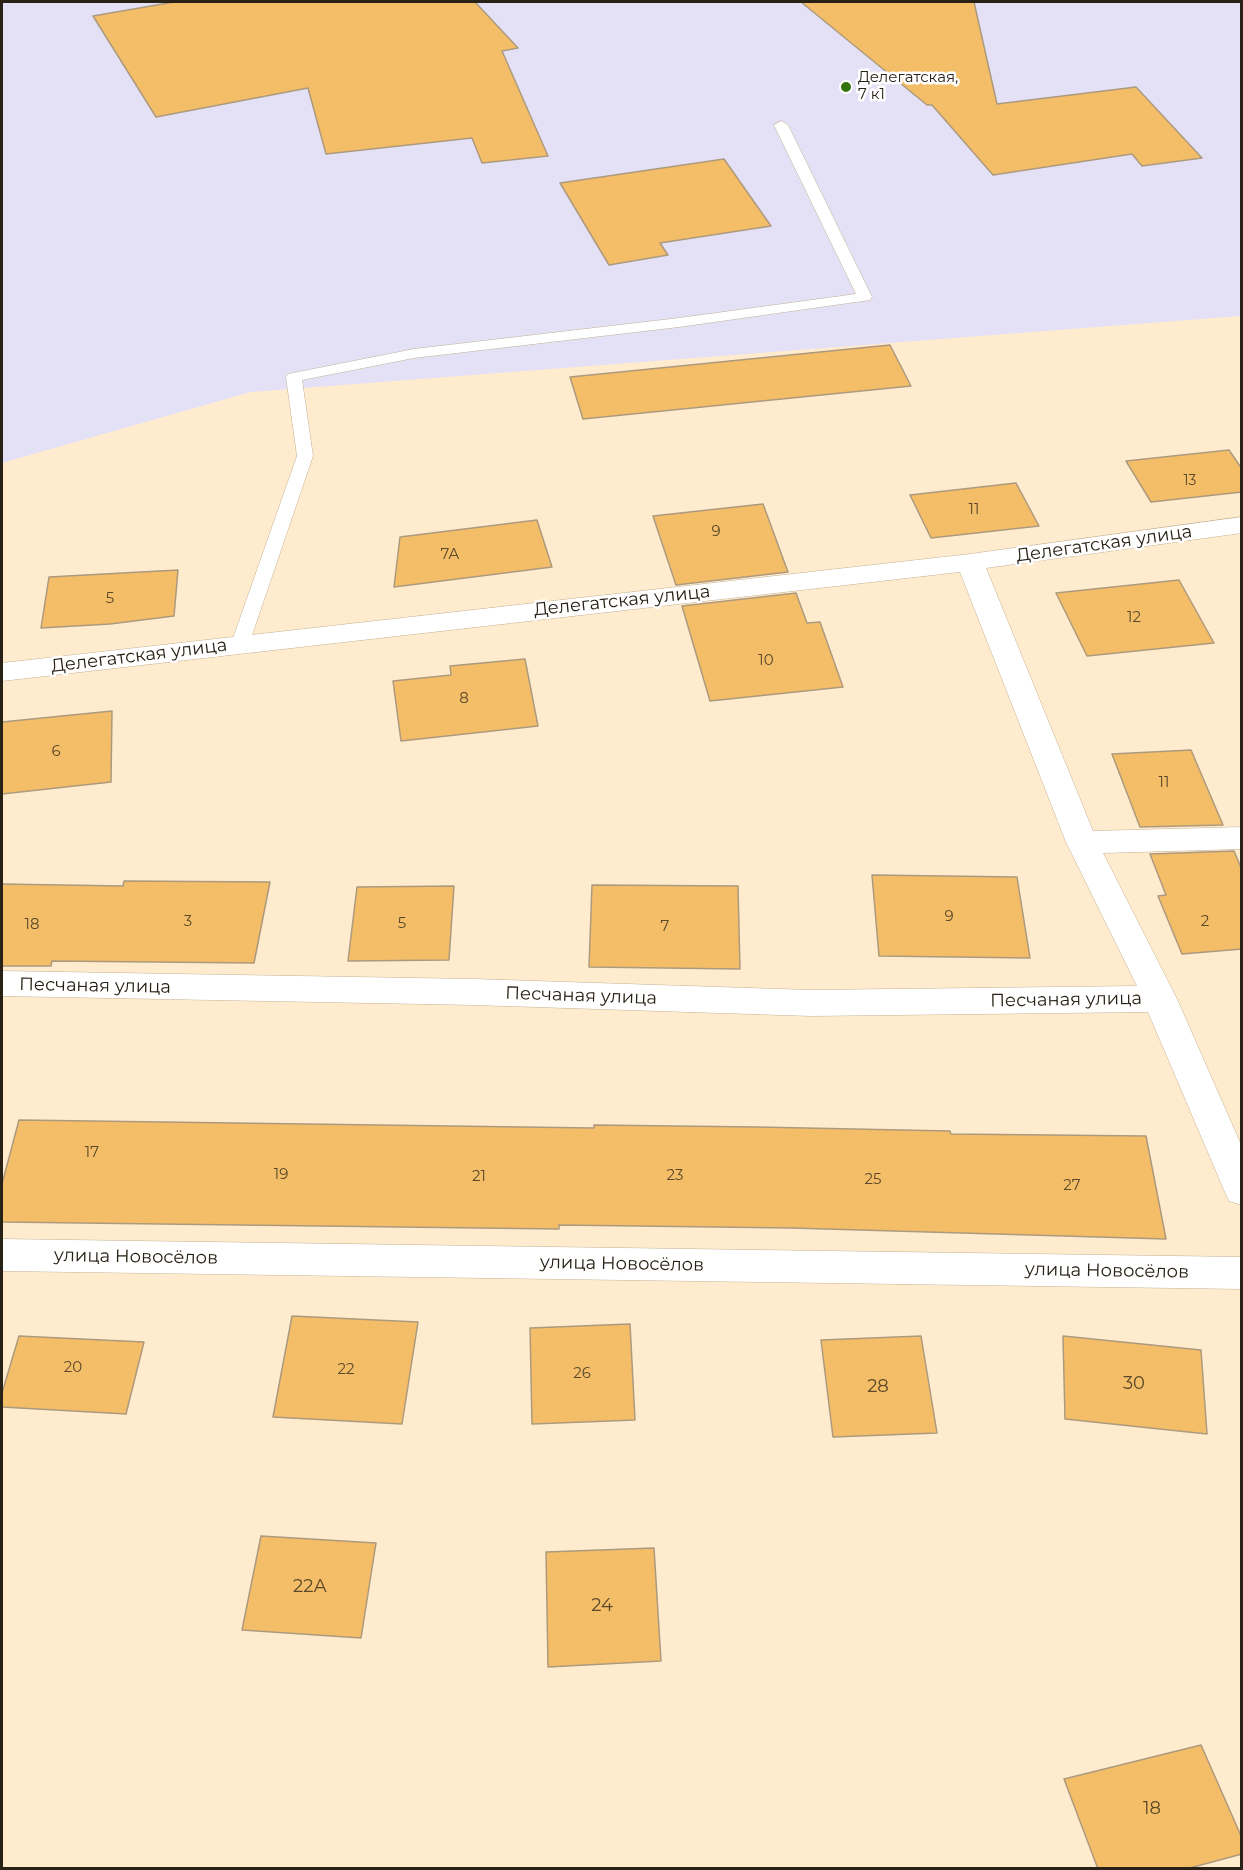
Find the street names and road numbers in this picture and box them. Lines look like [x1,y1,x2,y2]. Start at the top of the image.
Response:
street label: Делегатская улица [1015,521,1193,567]
street label: Делегатская улица [533,581,711,621]
street label: Делегатская улица [50,634,228,678]
street label: Песчаная улица [19,974,171,998]
street label: Песчаная улица [505,983,657,1009]
street label: Песчаная улица [990,988,1142,1012]
street label: улица Новосёлов [54,1245,218,1269]
street label: улица Новосёлов [540,1252,704,1276]
street label: улица Новосёлов [1025,1259,1189,1283]

